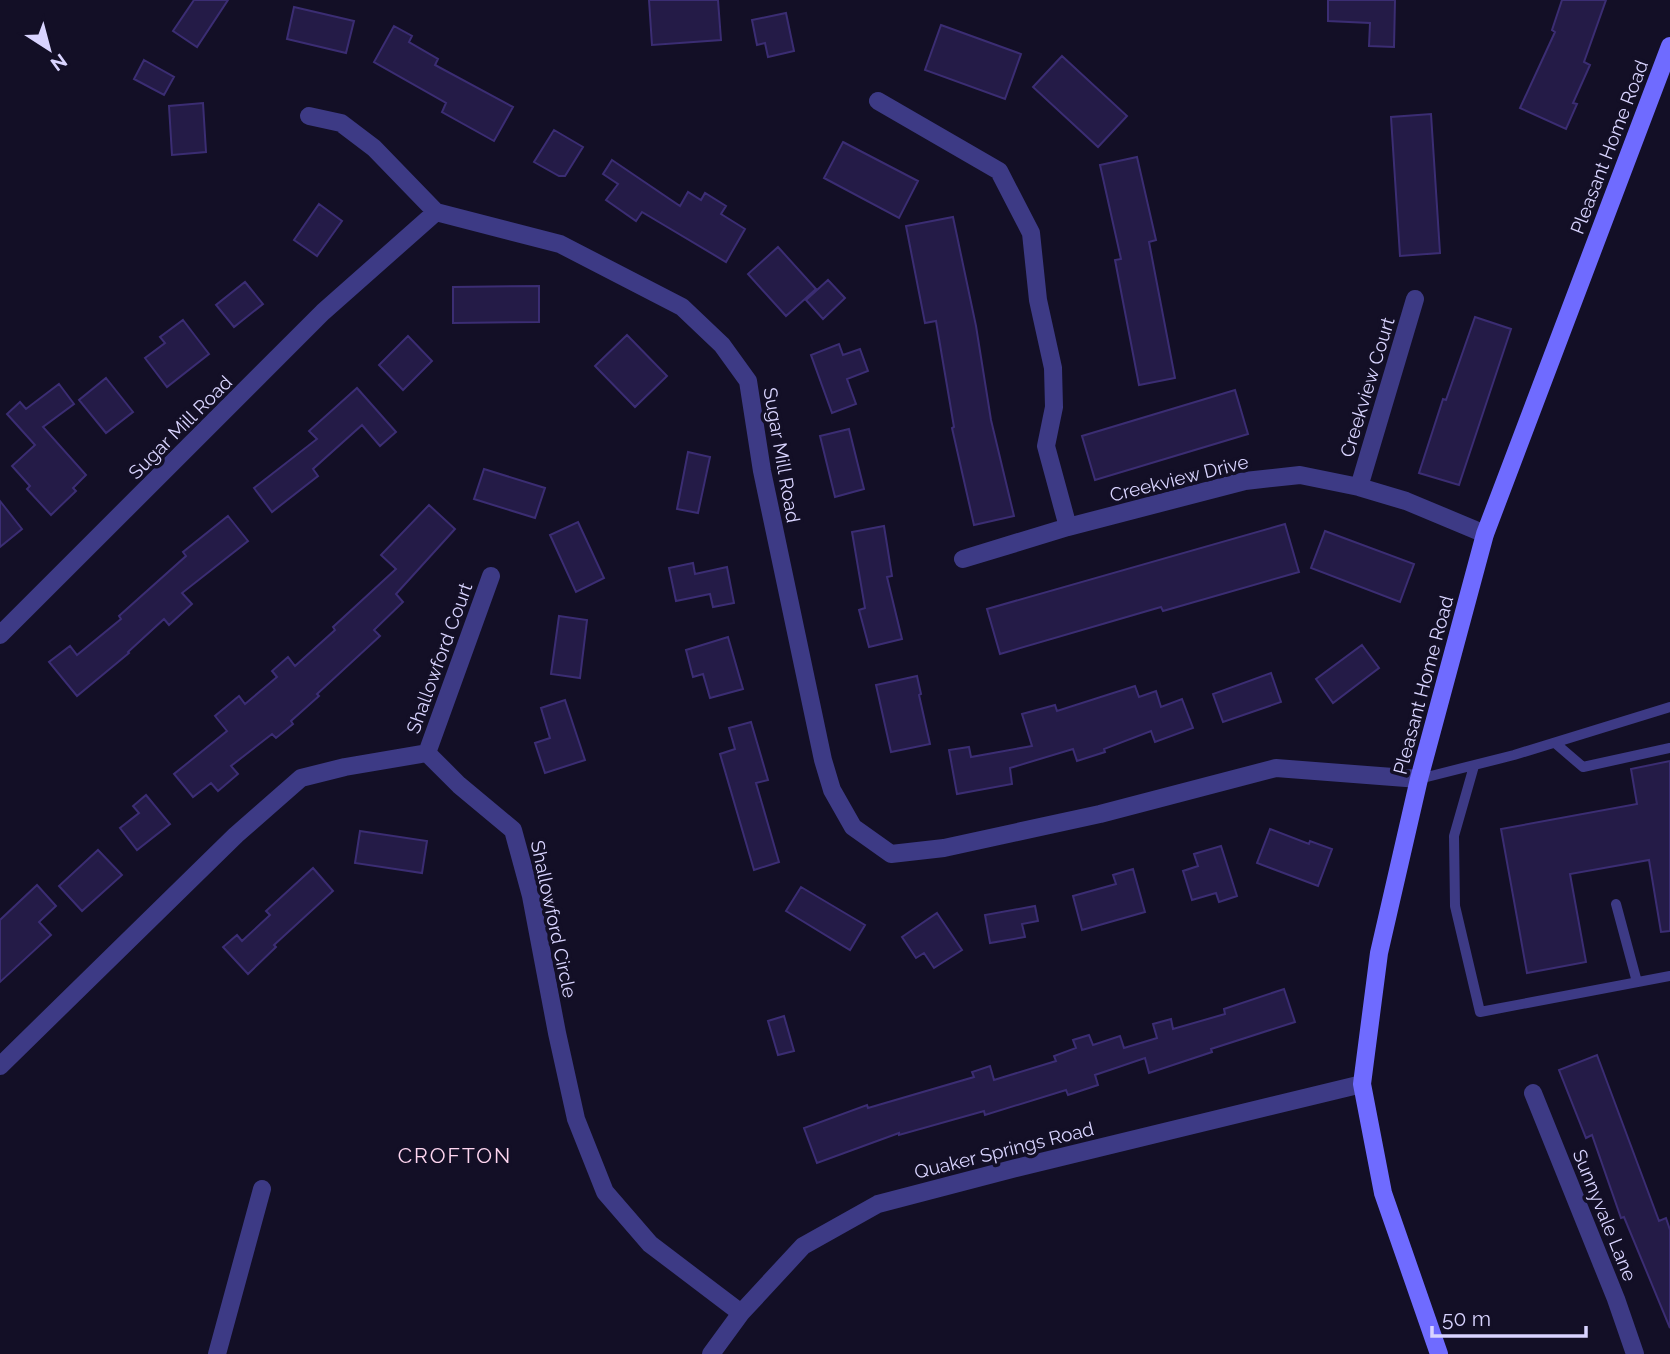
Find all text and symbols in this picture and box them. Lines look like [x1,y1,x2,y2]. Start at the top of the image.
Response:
north arrow [14,14,84,84]
text: N [47,50,71,76]
street label: Pleasant Home Road [1566,57,1652,237]
street label: Creekview Court [1335,314,1399,460]
street label: Sugar Mill Road [124,371,236,483]
street label: Sugar Mill Road [759,386,805,524]
street label: Creekview Drive [1107,450,1251,506]
street label: Shallowford Court [402,579,477,736]
street label: Pleasant Home Road [1389,593,1457,777]
street label: Shallowford Circle [527,838,581,1000]
street label: Quaker Springs Road [912,1117,1096,1183]
district label: CROFTON [398,1143,512,1168]
street label: Sunnyvale Lane [1569,1146,1641,1284]
scale bar [1432,1294,1586,1338]
text: 50 m [1442,1306,1491,1331]

